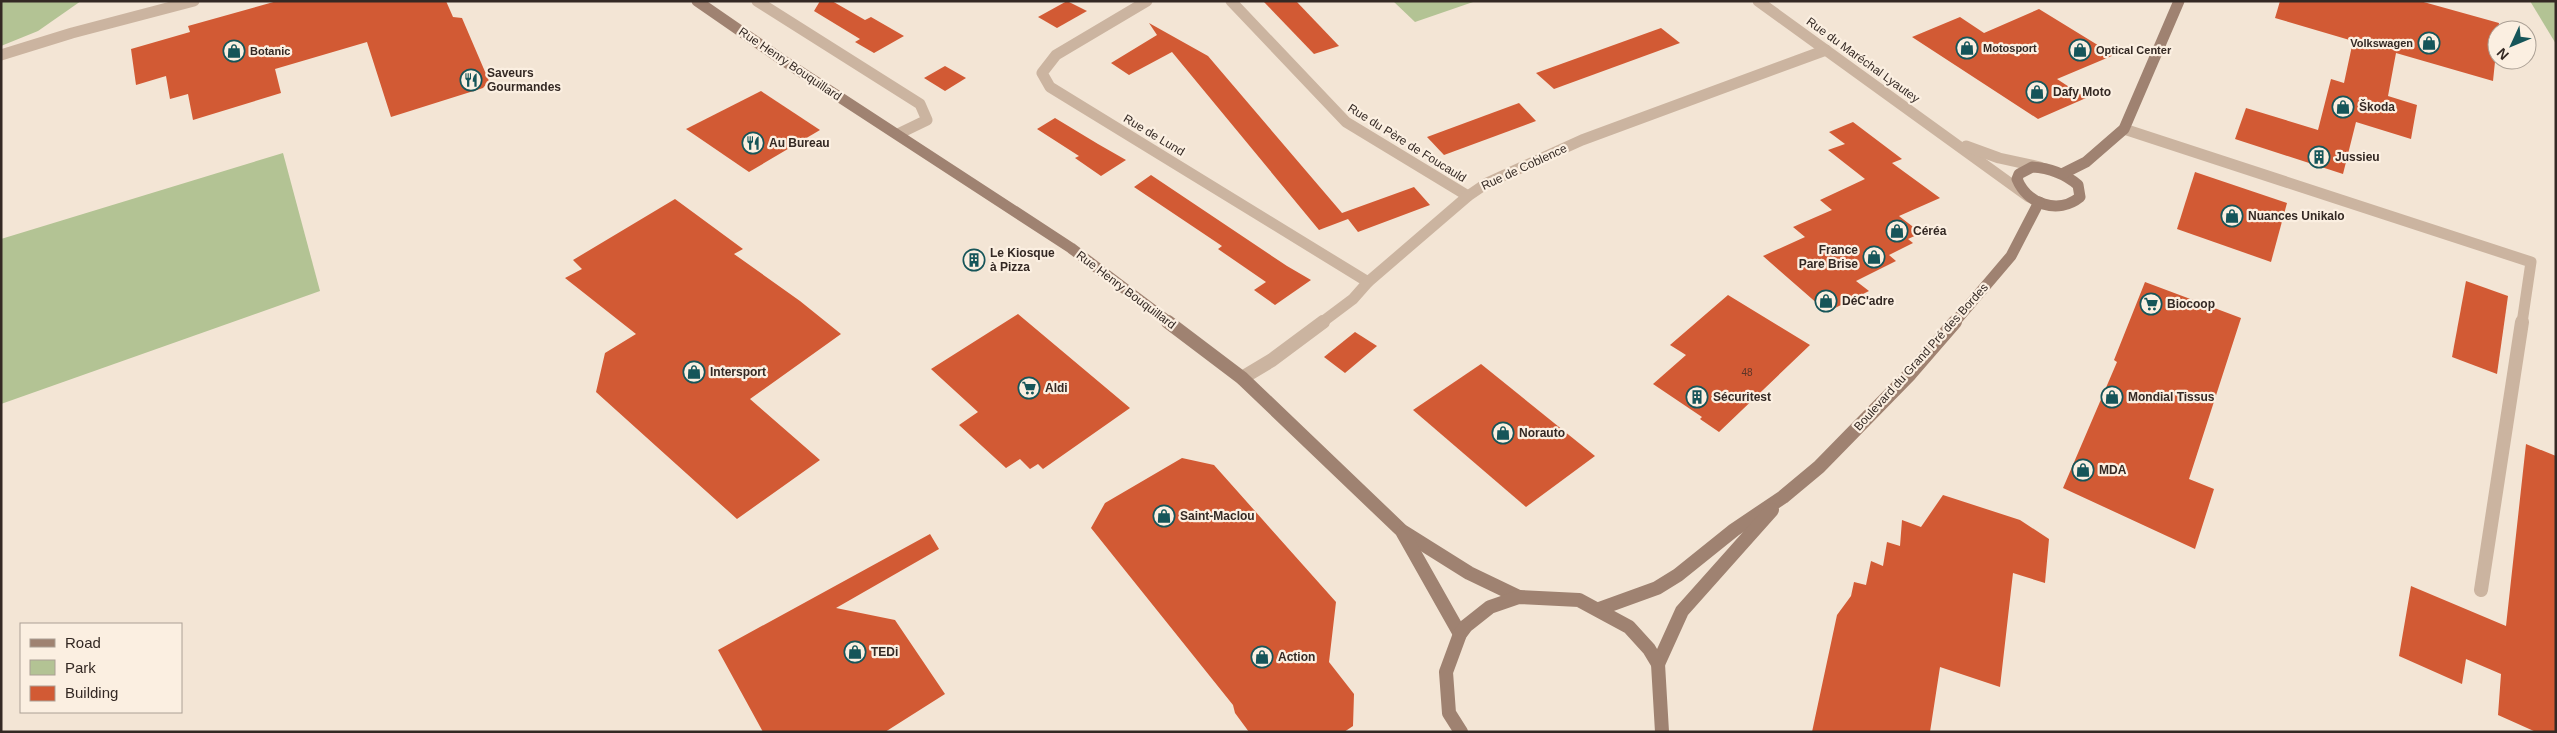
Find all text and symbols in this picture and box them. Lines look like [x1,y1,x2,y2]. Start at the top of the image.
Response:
street label: Rue du Maréchal Lyautey [1804,14,1922,106]
north arrow [2487,20,2537,70]
street label: Rue Henry Bouquillard [736,24,844,104]
shop icon: Volkswagen [2417,31,2441,55]
shop icon: Motosport [1955,36,1979,60]
place label: Volkswagen [2350,37,2413,49]
shop icon: Optical Center [2068,38,2092,62]
shop icon: Botanic [222,39,246,63]
place label: Motosport [1983,42,2037,54]
place label: Optical Center [2096,44,2172,56]
place label: Botanic [250,45,290,57]
text: N [2493,45,2512,63]
place label: Saveurs Gourmandes [487,66,561,94]
restaurant icon: Saveurs Gourmandes [459,68,483,92]
shop icon: Dafy Moto [2025,80,2049,104]
place label: Dafy Moto [2053,85,2111,99]
shop icon: Škoda [2331,95,2355,119]
place label: Škoda [2359,99,2395,114]
street label: Rue du Père de Foucauld [1345,101,1469,185]
street label: Rue de Lund [1121,111,1187,159]
restaurant icon: Au Bureau [741,131,765,155]
place label: Au Bureau [769,136,830,150]
street label: Rue de Coblence [1479,141,1569,193]
building icon: Jussieu [2307,145,2331,169]
place label: Jussieu [2335,150,2380,164]
shop icon: Nuances Unikalo [2220,204,2244,228]
place label: Nuances Unikalo [2248,209,2345,223]
shop icon: Céréa [1885,219,1909,243]
place label: Céréa [1913,224,1947,238]
place label: France Pare Brise [1799,243,1858,271]
shop icon: France Pare Brise [1862,245,1886,269]
place label: Le Kiosque à Pizza [990,246,1055,274]
building icon: Le Kiosque à Pizza [962,248,986,272]
street label: Rue Henry Bouquillard [1074,248,1178,332]
street label: Boulevard du Grand Pré des Bordes [1851,280,1991,434]
shop icon: DéC'adre [1814,289,1838,313]
supermarket icon: Biocoop [2139,292,2163,316]
place label: DéC'adre [1842,294,1895,308]
place label: Biocoop [2167,297,2215,311]
shop icon: Intersport [682,360,706,384]
place label: Intersport [710,365,766,379]
house number: 48 [1741,367,1753,378]
supermarket icon: Aldi [1017,376,1041,400]
place label: Aldi [1045,381,1068,395]
building icon: Sécuritest [1685,385,1709,409]
shop icon: Mondial Tissus [2100,385,2124,409]
place label: Sécuritest [1713,390,1771,404]
place label: Mondial Tissus [2128,390,2215,404]
shop icon: Norauto [1491,421,1515,445]
place label: Norauto [1519,426,1565,440]
shop icon: MDA [2071,458,2095,482]
place label: MDA [2099,463,2127,477]
shop icon: Saint-Maclou [1152,504,1176,528]
place label: Saint-Maclou [1180,509,1255,523]
legend [20,623,182,713]
text: Road [65,634,101,651]
shop icon: TEDi [843,640,867,664]
place label: TEDi [871,645,898,659]
shop icon: Action [1250,645,1274,669]
place label: Action [1278,650,1315,664]
text: Park [65,659,96,676]
text: Building [65,684,118,701]

